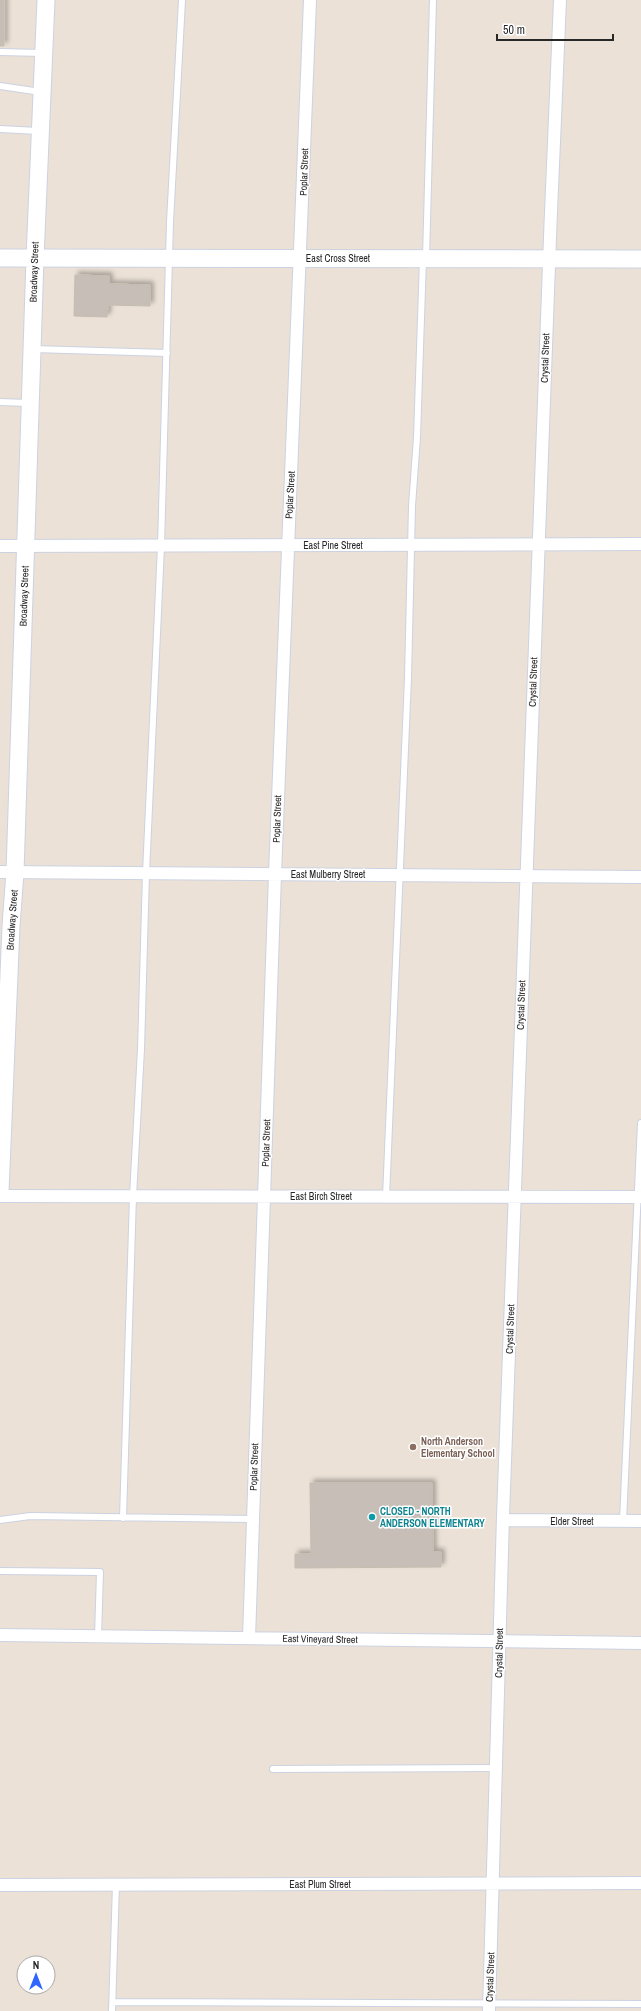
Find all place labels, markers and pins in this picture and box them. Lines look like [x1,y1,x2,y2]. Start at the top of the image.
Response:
place label: North Anderson Elementary School [421,1435,495,1460]
marker: North Anderson Elementary School [408,1442,418,1452]
place label: CLOSED - NORTH ANDERSON ELEMENTARY [380,1505,485,1530]
marker: CLOSED - NORTH ANDERSON ELEMENTARY [367,1512,377,1522]

